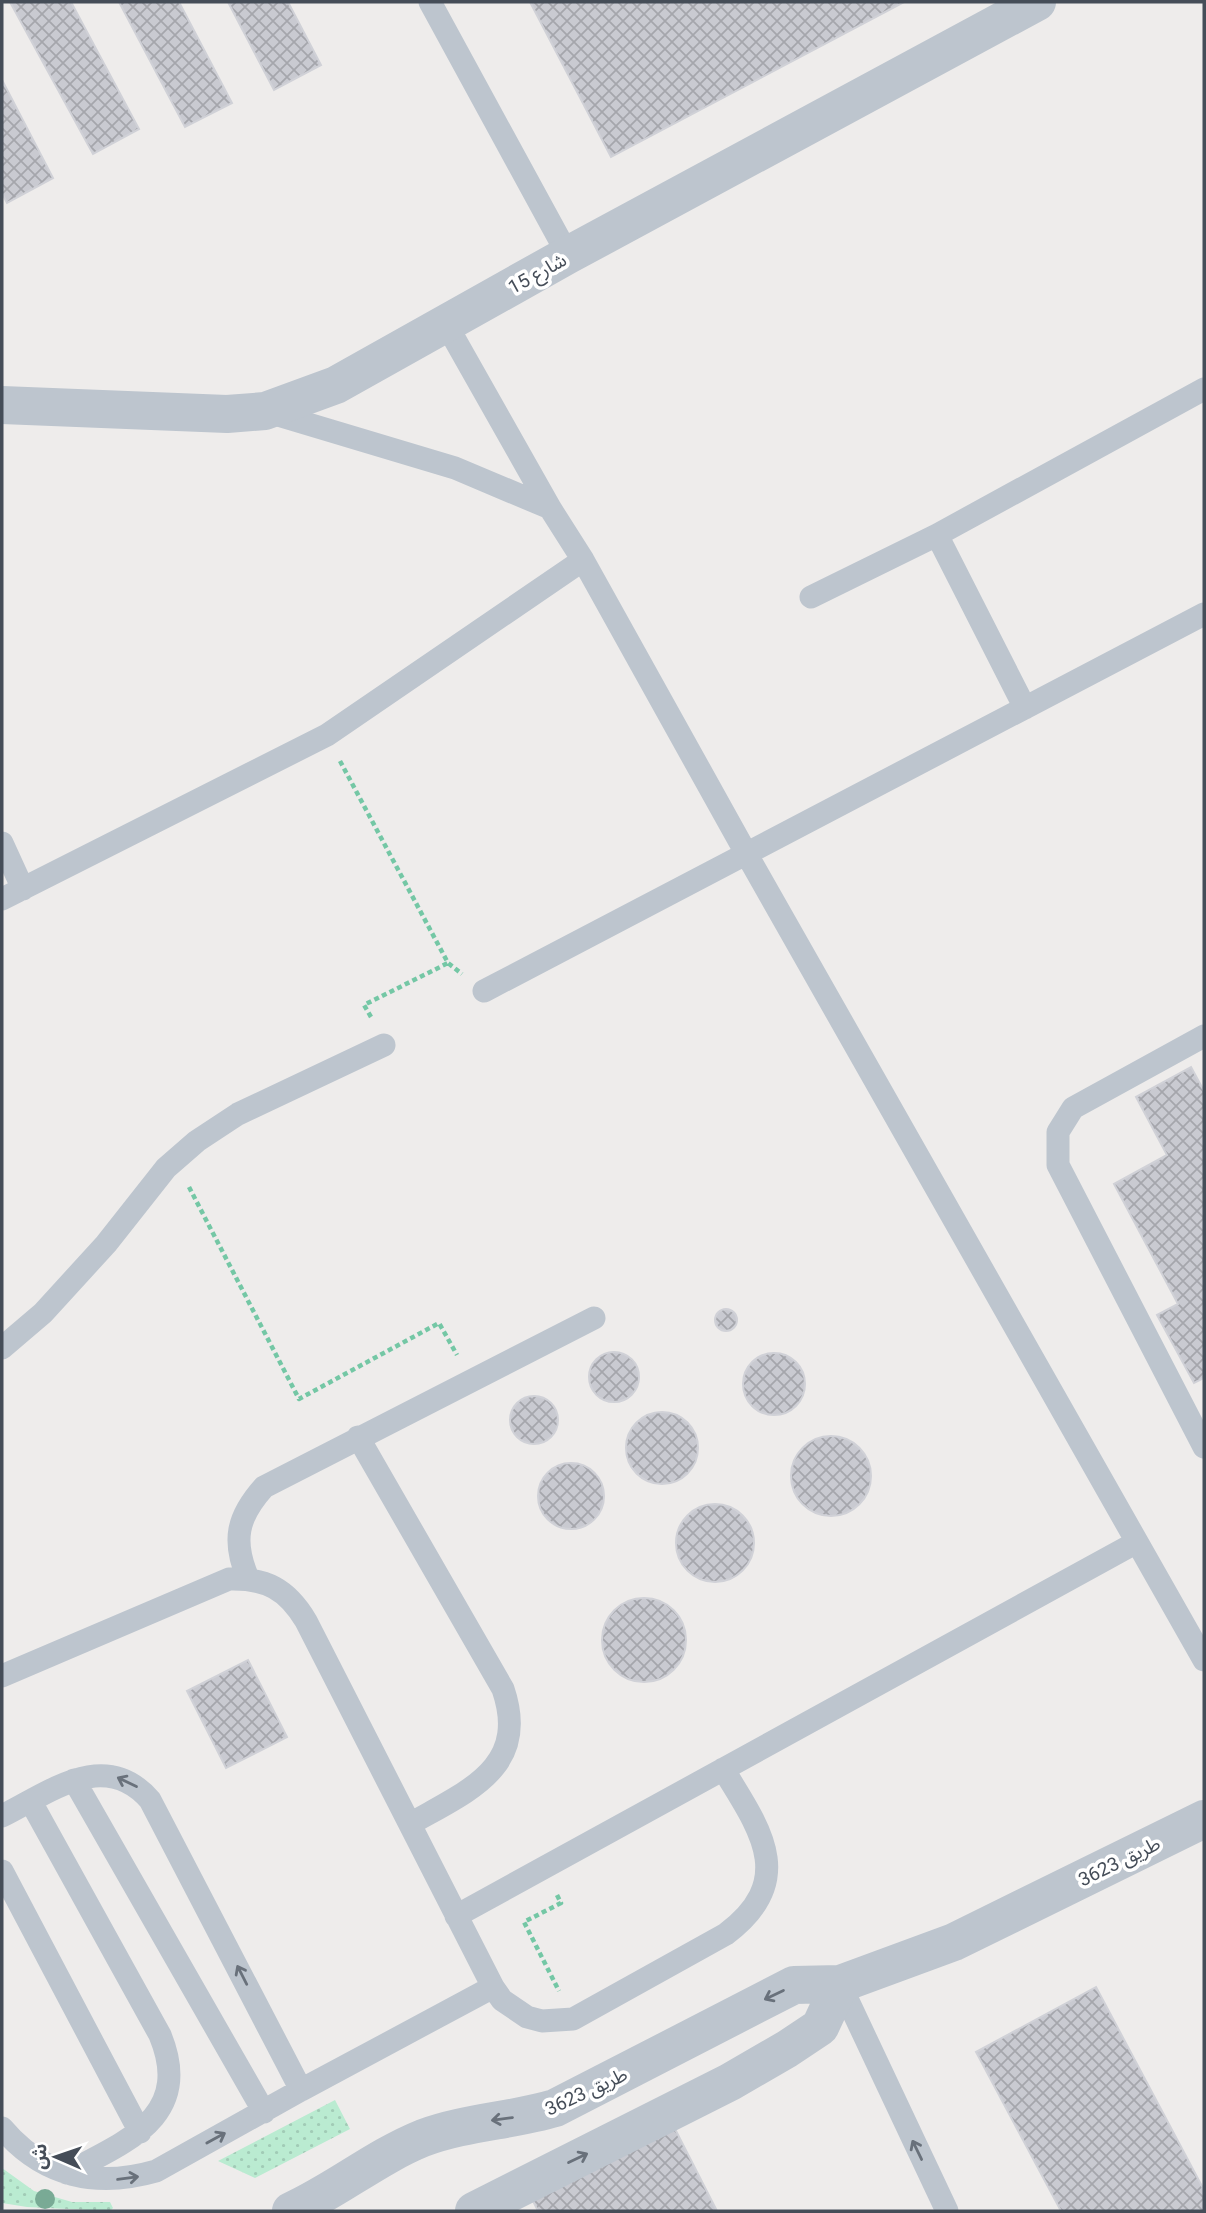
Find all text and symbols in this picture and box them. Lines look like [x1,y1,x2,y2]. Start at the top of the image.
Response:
street label: شارع 15 [504,248,571,301]
one-way arrow [117,1775,138,1788]
street label: طريق 3623 [1074,1832,1164,1891]
one-way arrow [234,1965,248,1986]
one-way arrow [764,1989,785,2002]
street label: طريق 3623 [541,2062,631,2121]
one-way arrow [491,2113,514,2126]
north arrow [21,2122,91,2192]
one-way arrow [205,2131,226,2144]
one-way arrow [910,2140,923,2161]
text: ش [28,2143,51,2170]
one-way arrow [567,2151,588,2165]
one-way arrow [116,2171,139,2184]

